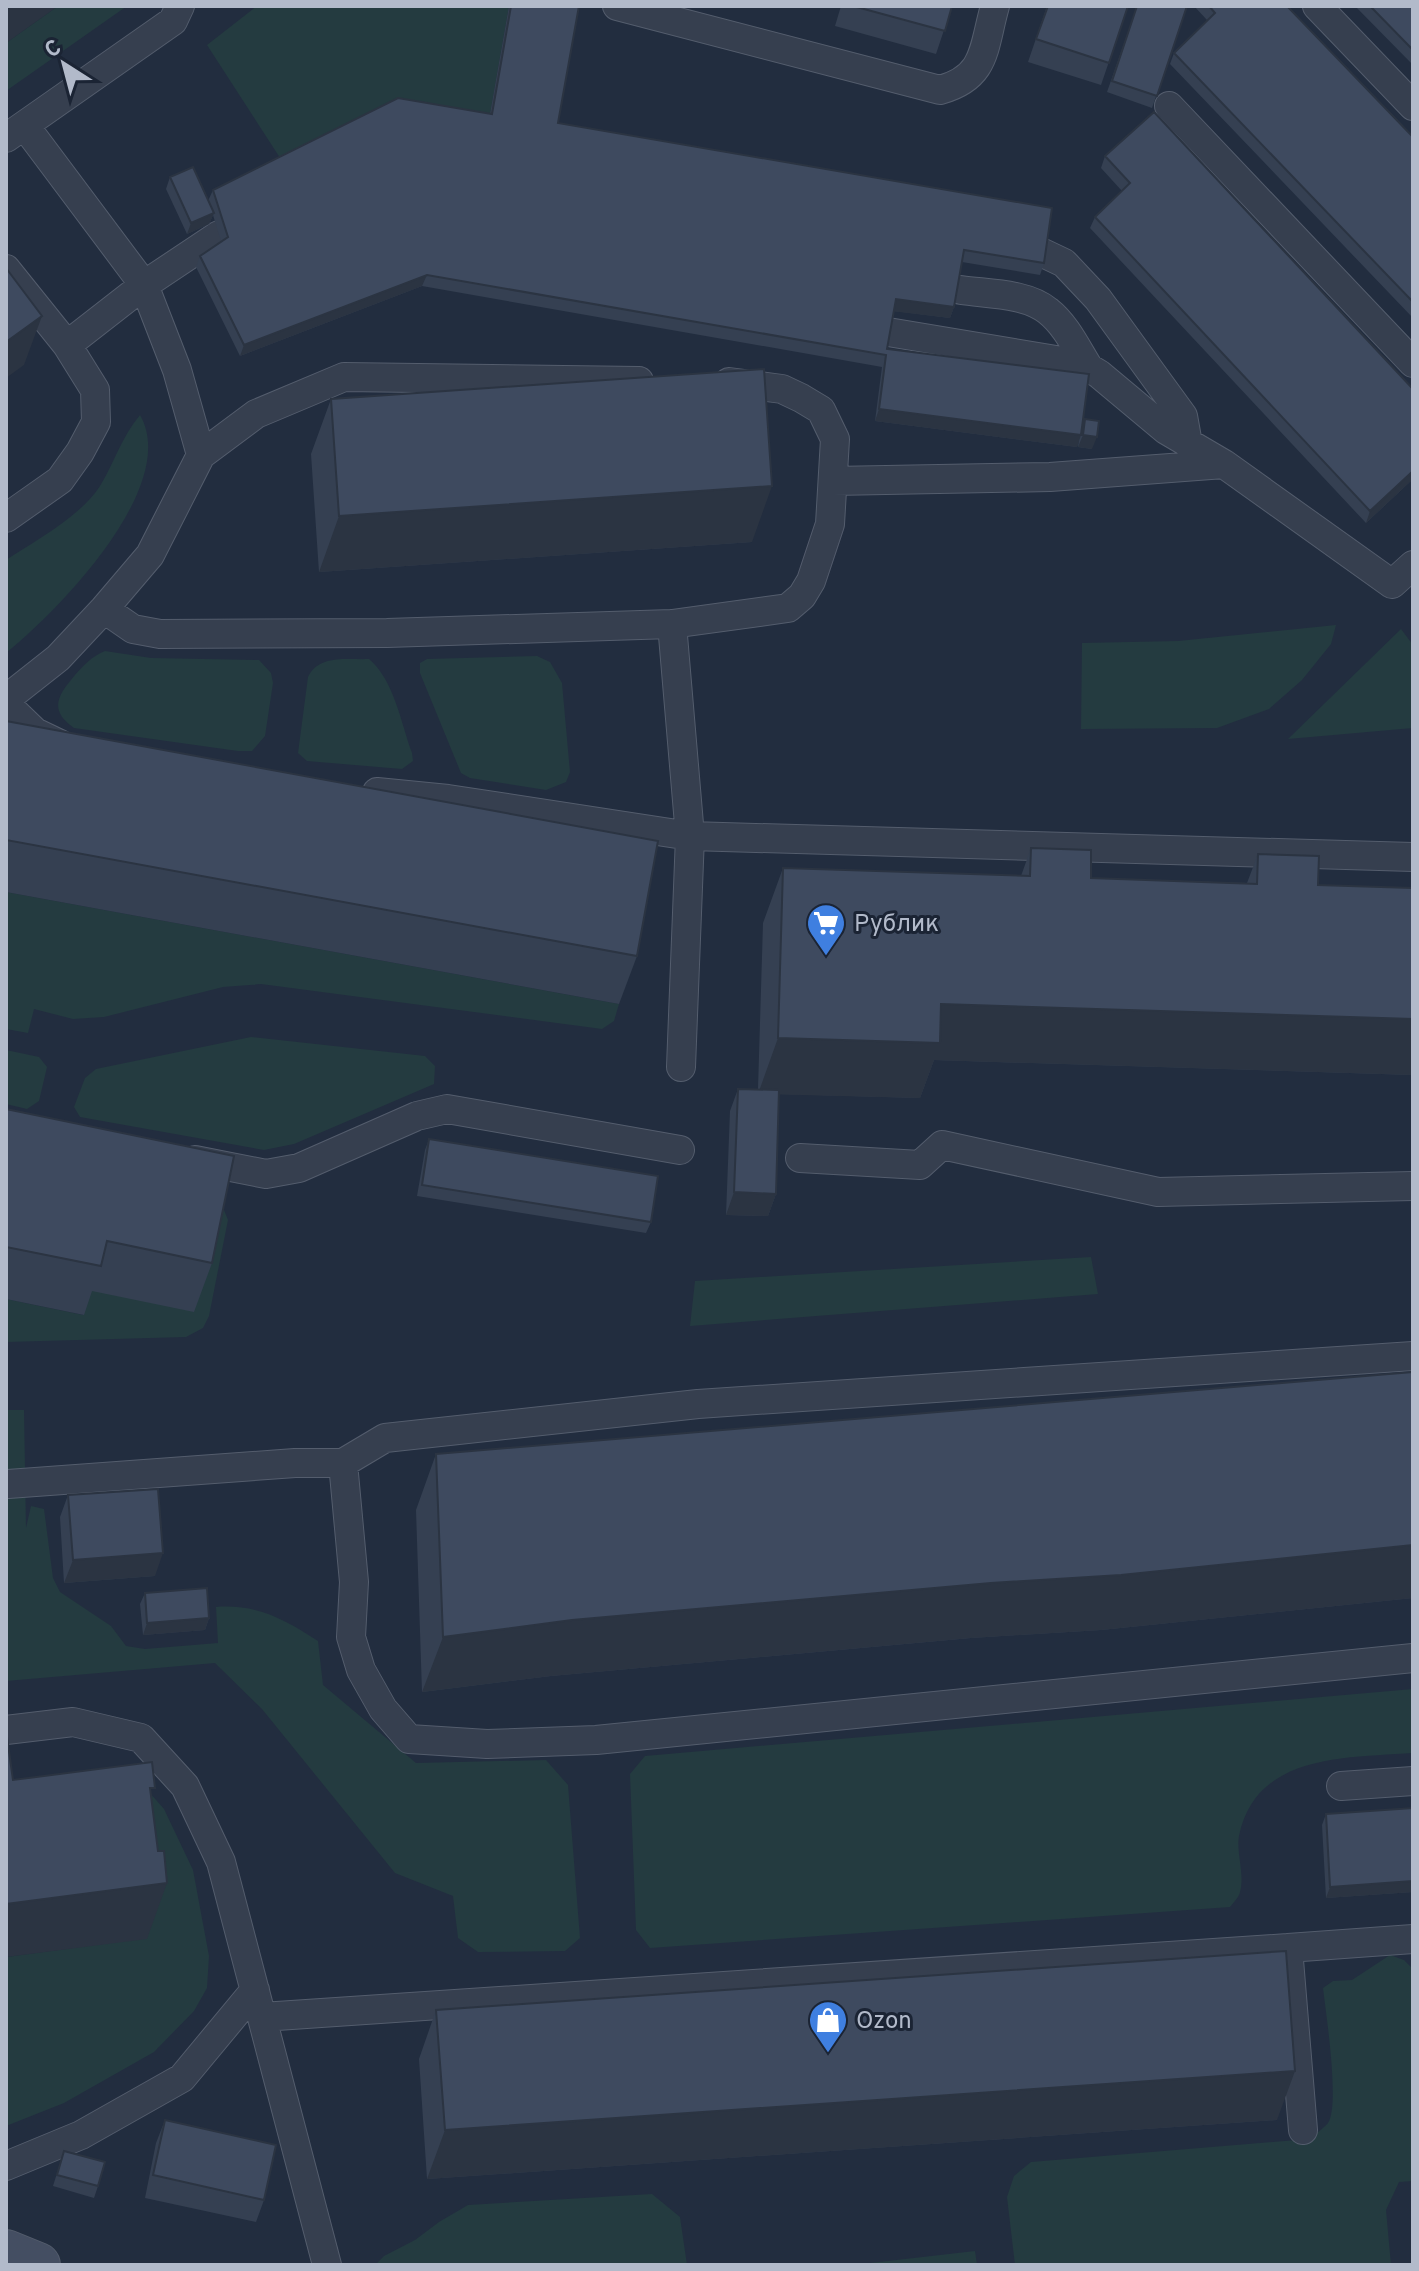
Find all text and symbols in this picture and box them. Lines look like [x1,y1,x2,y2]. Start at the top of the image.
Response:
north arrow [24,24,104,104]
text: С [40,35,67,65]
supermarket icon: Рублик [805,902,847,957]
place label: Рублик [854,910,939,940]
shop icon: Ozon [807,1999,849,2054]
place label: Ozon [856,2007,912,2037]

